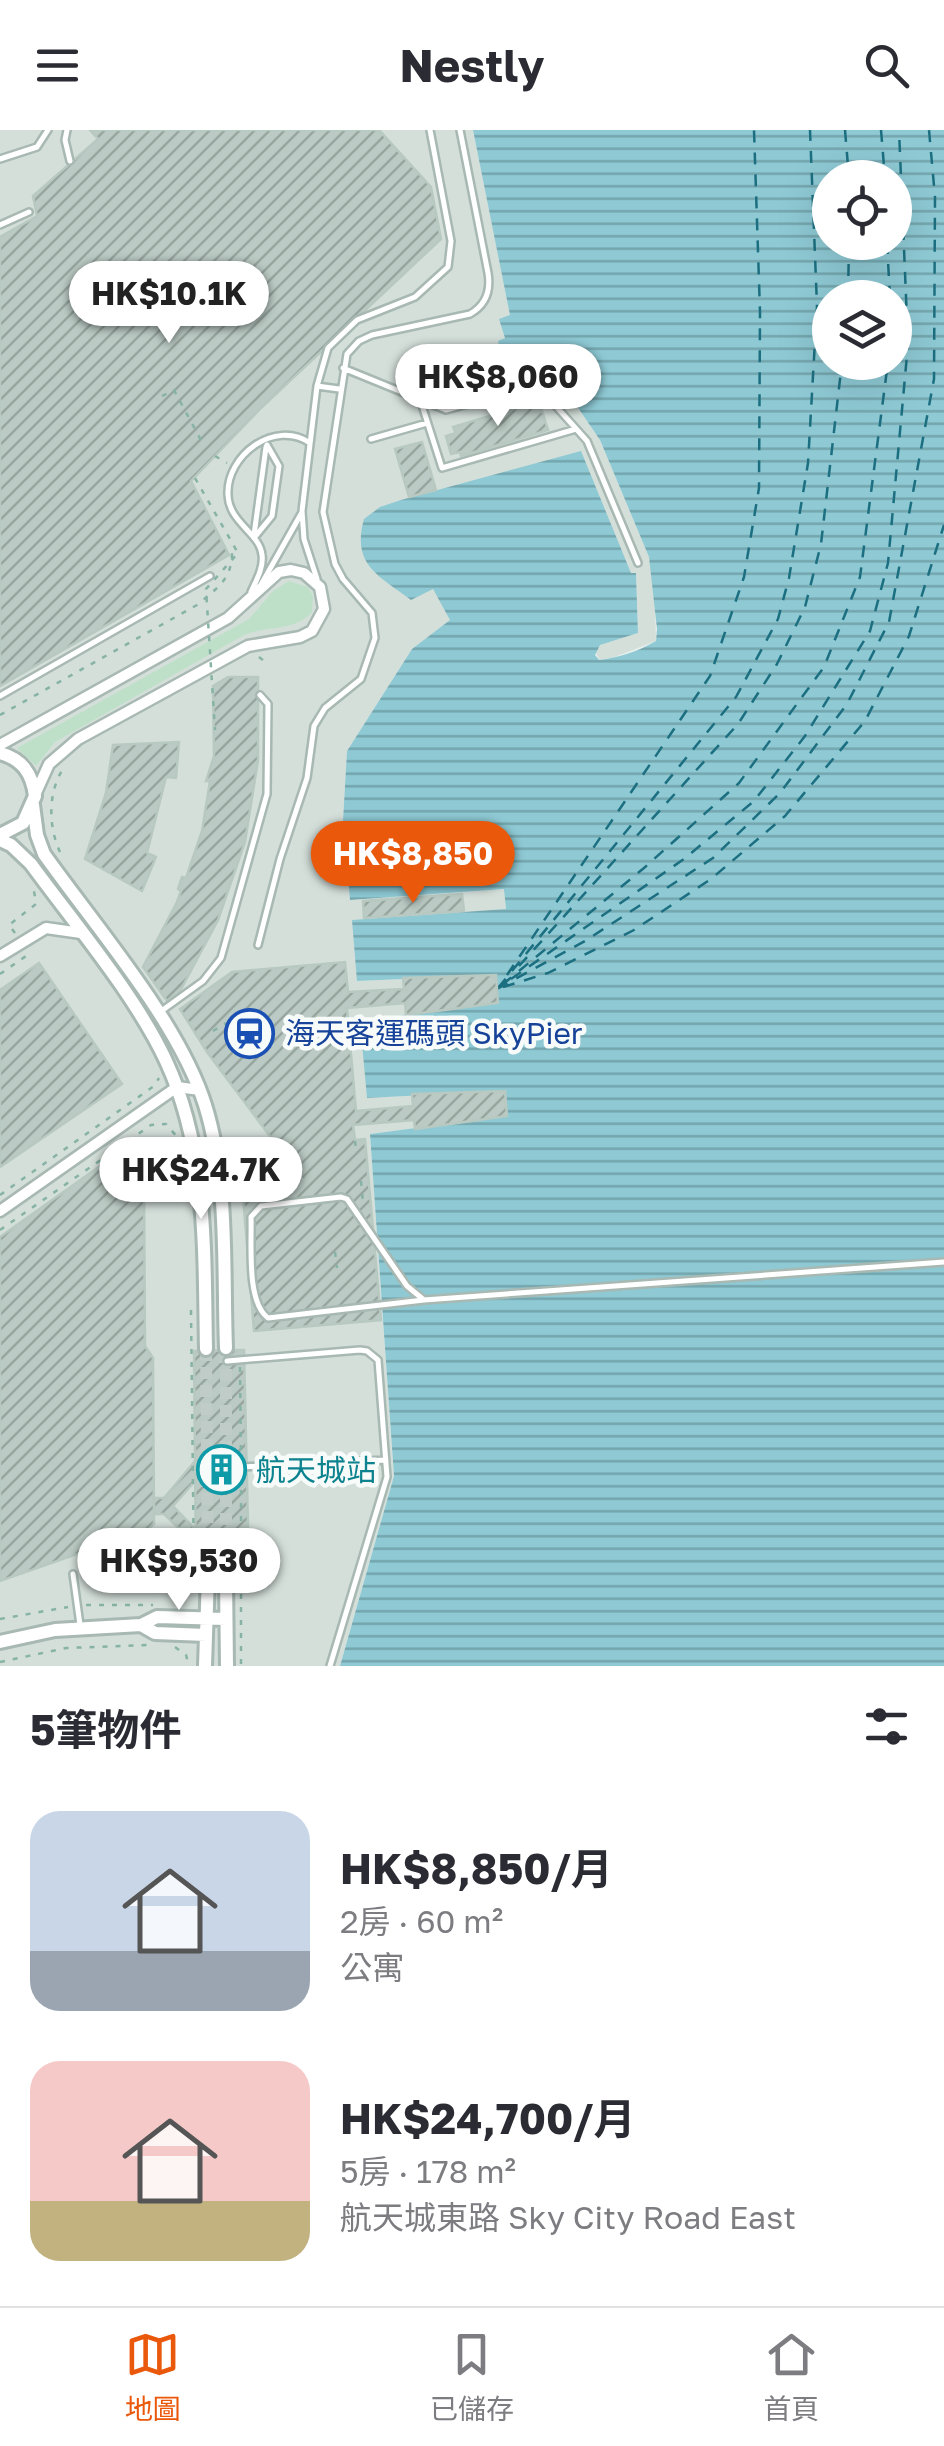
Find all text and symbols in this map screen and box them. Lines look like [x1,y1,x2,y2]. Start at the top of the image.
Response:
icon: menu [30,38,85,93]
text: Nestly [400,38,544,92]
icon: search [859,38,914,93]
map controls [812,160,912,380]
button: locate [812,160,912,260]
pin: HK$10.1K [66,261,272,346]
text: HK$10.1K [91,274,247,312]
button: layers [812,280,912,380]
pin: HK$8,060 [395,344,601,429]
text: HK$8,060 [417,357,579,395]
pin: HK$8,850 [310,821,516,906]
text: HK$8,850 [333,834,493,872]
station icon: 海天客運碼頭 SkyPier [224,1007,276,1059]
place label: 海天客運碼頭 SkyPier [285,1015,583,1051]
pin: HK$24.7K [98,1137,304,1222]
text: HK$24.7K [121,1150,281,1188]
building icon: 航天城站 [195,1444,247,1496]
place label: 航天城站 [256,1452,376,1488]
pin: HK$9,530 [76,1528,282,1613]
text: HK$9,530 [99,1541,259,1579]
icon: filters [859,1699,914,1754]
text: 5筆物件 [30,1704,182,1754]
text: HK$8,850/月 [340,1843,613,1893]
icon: home [110,1851,230,1971]
text: 2房 · 60 m² [340,1902,503,1940]
text: 公寓 [340,1948,404,1986]
text: HK$24,700/月 [340,2093,635,2143]
icon: home [110,2101,230,2221]
text: 5房 · 178 m² [340,2152,516,2190]
text: 航天城東路 Sky City Road East [340,2198,796,2236]
tab: 地圖 [125,2327,181,2427]
tab: 已儲存 [430,2327,514,2427]
tab: 首頁 [763,2327,819,2427]

